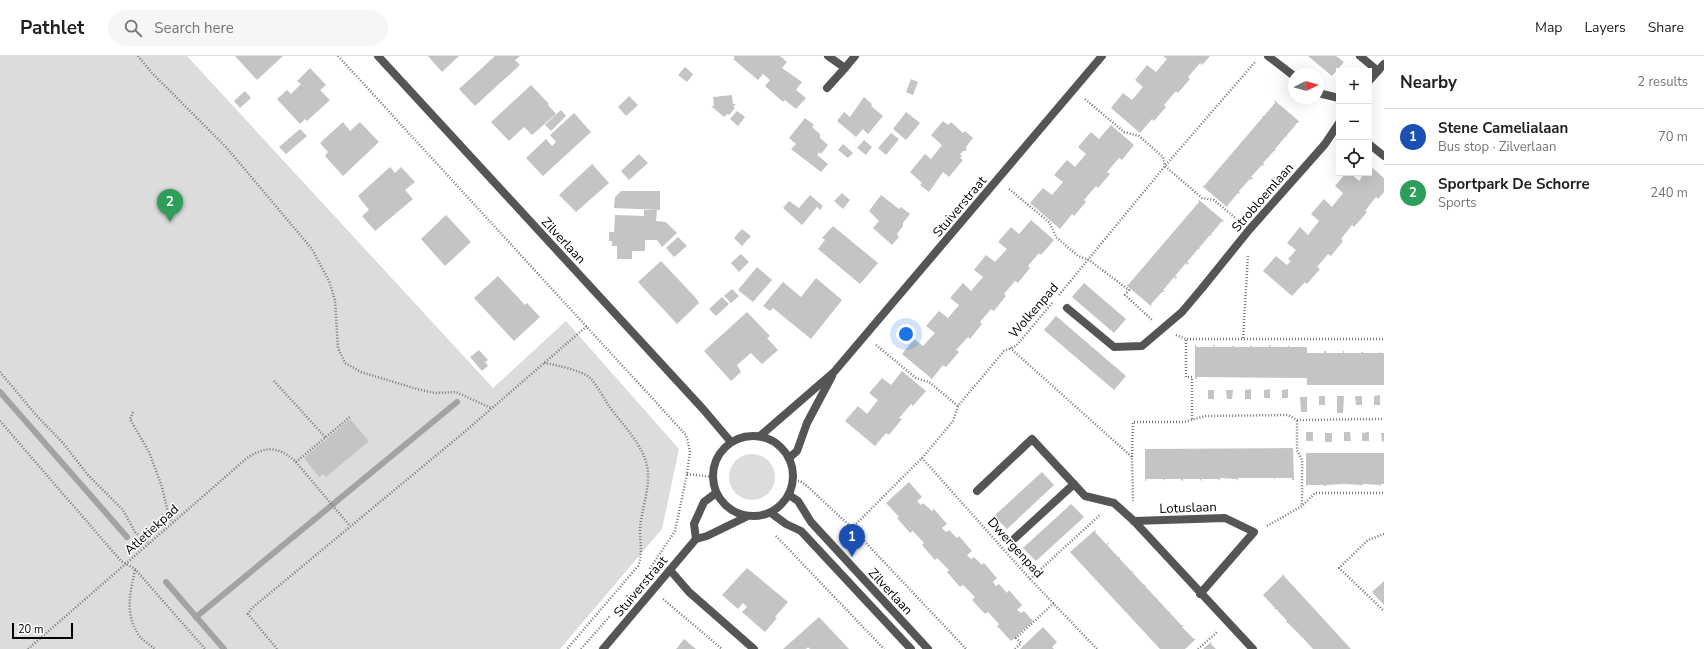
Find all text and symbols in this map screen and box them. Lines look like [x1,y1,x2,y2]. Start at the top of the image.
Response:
search box [108,10,388,46]
text: Pathlet [20,15,84,41]
icon: search [122,17,144,39]
text: Search here [154,18,234,38]
text: Map [1535,18,1562,37]
text: Layers [1584,18,1626,37]
text: Share [1648,18,1684,37]
north arrow [1288,68,1324,104]
map controls [1336,68,1372,176]
button: + [1336,68,1372,104]
text: Nearby [1400,71,1457,94]
text: 2 results [1637,73,1688,91]
button: − [1336,104,1372,140]
text: Stene Camelialaan [1438,118,1568,138]
text: 1 [1409,128,1417,146]
text: 70 m [1658,128,1688,146]
text: Bus stop · Zilverlaan [1438,138,1556,156]
button: locate [1336,140,1372,176]
street label: Strobloemlaan [1228,159,1298,236]
street label: Stuiverstraat [929,172,991,241]
text: Sportpark De Schorre [1438,174,1590,194]
text: 2 [1409,184,1417,202]
text: 240 m [1650,184,1688,202]
pin: 2 [157,189,183,222]
text: Sports [1438,194,1477,212]
street label: Zilverlaan [537,213,589,268]
street label: Wolkenpad [1005,279,1063,342]
your location [896,324,916,344]
street label: Lotuslaan [1159,498,1217,518]
street label: Atletiekpad [121,500,183,559]
street label: Dwergenpad [983,513,1047,582]
pin: 1 [839,524,865,557]
street label: Stuiverstraat [610,552,672,621]
street label: Zilverlaan [864,564,916,619]
scale bar [12,621,73,640]
text: 20 m [18,622,43,637]

